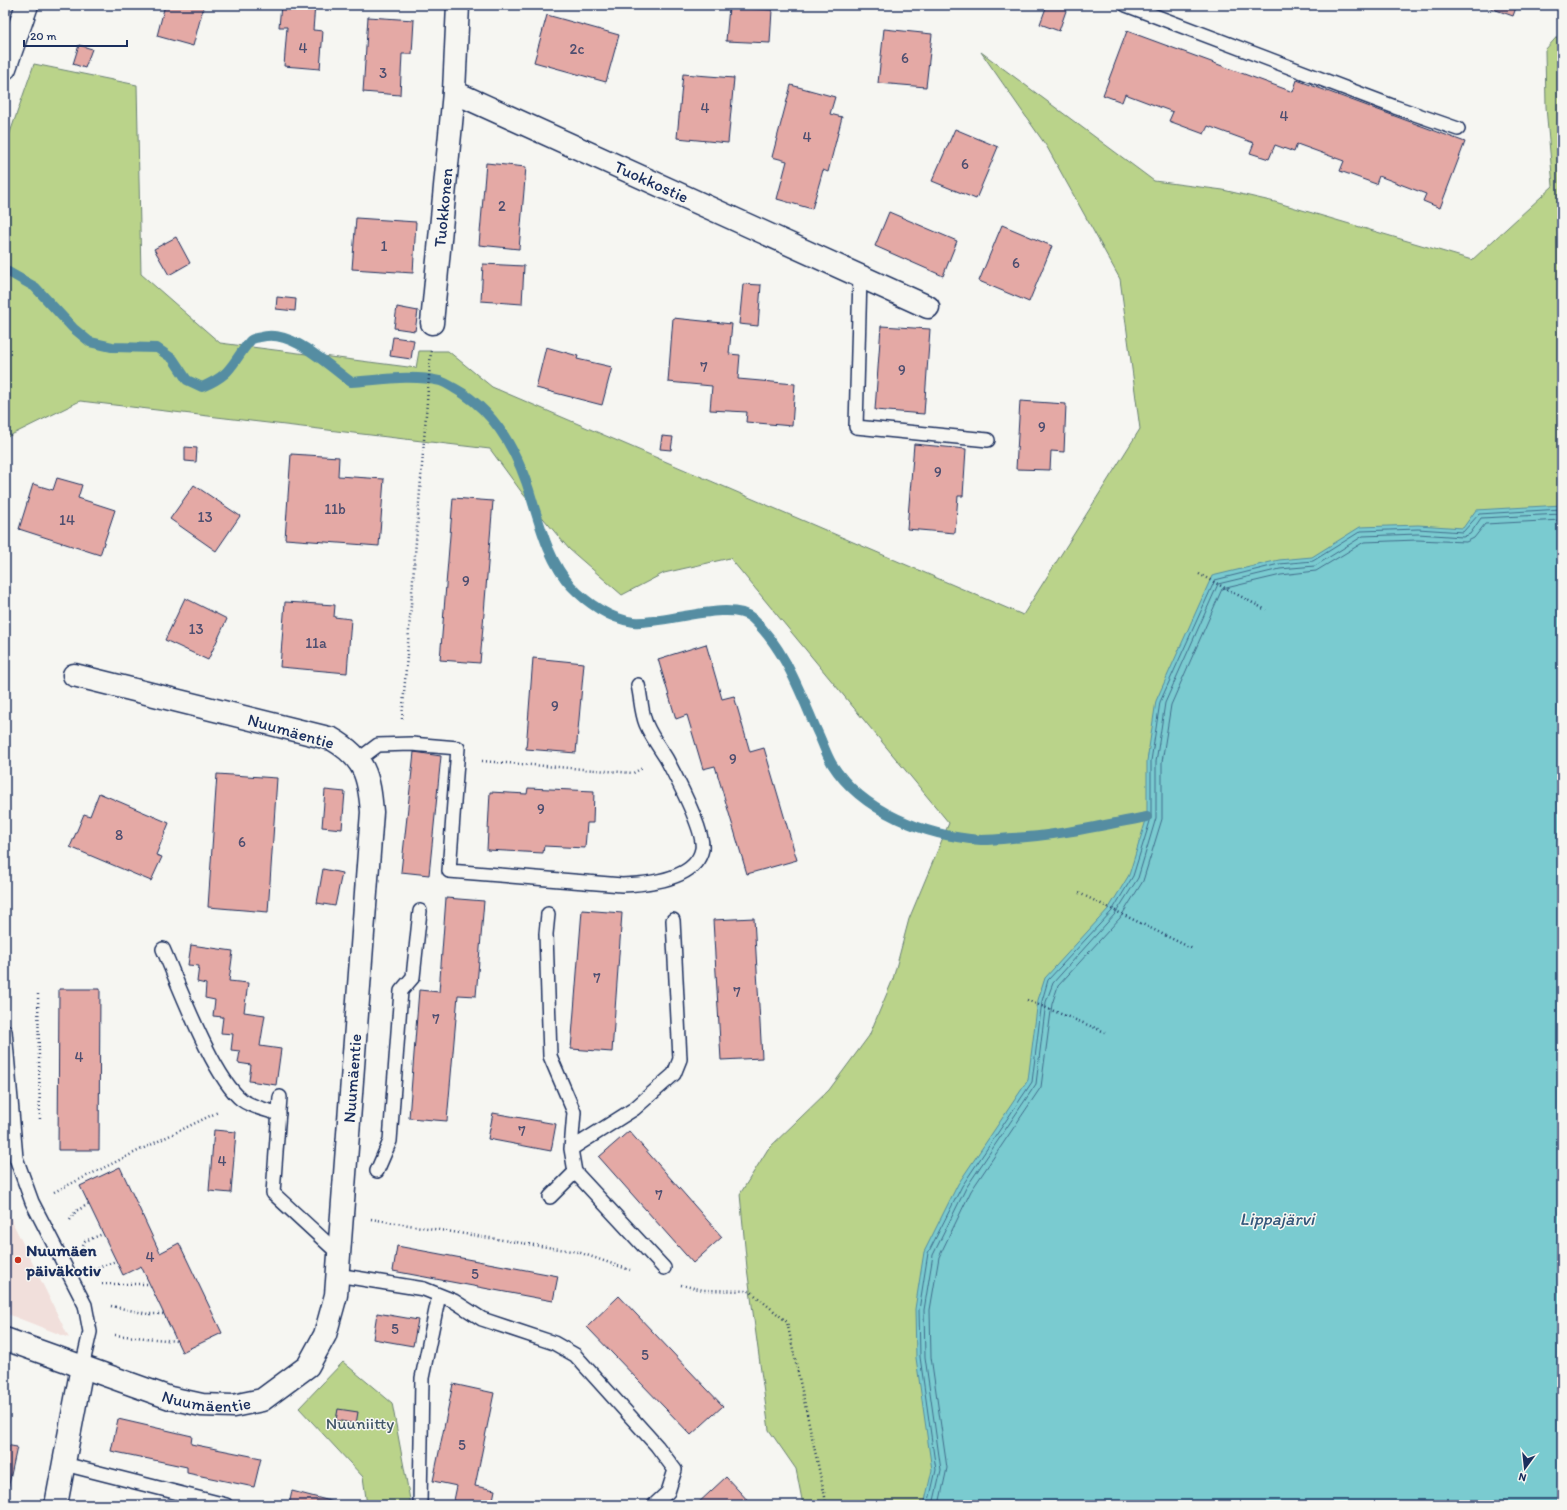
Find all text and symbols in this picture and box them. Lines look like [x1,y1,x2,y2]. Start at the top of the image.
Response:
scale bar [24,22,127,48]
text: 20 m [30,29,57,43]
house number: 4 [298,39,308,57]
house number: 2c [570,40,584,58]
house number: 6 [901,49,909,67]
house number: 3 [379,64,387,82]
house number: 4 [700,99,710,117]
house number: 4 [1279,107,1289,125]
house number: 4 [802,128,812,146]
house number: 6 [961,155,969,173]
street label: Tuokkostie [611,156,692,207]
street label: Tuokkonen [429,166,457,248]
house number: 2 [498,197,506,215]
house number: 1 [381,237,388,255]
house number: 6 [1012,254,1020,272]
house number: 7 [700,358,708,376]
house number: 9 [898,361,906,379]
house number: 9 [1038,418,1046,436]
house number: 9 [934,463,942,481]
house number: 11b [324,500,346,518]
house number: 13 [197,508,213,526]
house number: 14 [59,511,75,529]
house number: 9 [462,572,470,590]
house number: 13 [188,620,204,638]
house number: 11a [305,634,327,652]
house number: 9 [551,697,559,715]
street label: Nuumäentie [245,709,337,753]
house number: 9 [729,750,737,768]
house number: 9 [537,800,545,818]
house number: 8 [115,826,123,844]
house number: 6 [238,833,246,851]
house number: 7 [593,969,601,987]
house number: 7 [733,983,741,1001]
house number: 7 [432,1010,440,1028]
street label: Nuumäentie [339,1033,365,1124]
house number: 4 [74,1048,84,1066]
house number: 7 [518,1122,526,1140]
house number: 4 [217,1152,227,1170]
house number: 7 [655,1186,663,1204]
water label: Lippajärvi [1240,1208,1317,1230]
place label: Nuumäen päiväkotiv [25,1240,101,1281]
house number: 4 [145,1248,155,1266]
marker: Nuumäen päiväkotiv [13,1255,23,1265]
house number: 5 [471,1265,479,1283]
house number: 5 [391,1320,399,1338]
house number: 5 [641,1346,649,1364]
street label: Nuumäentie [159,1386,252,1416]
park label: Nuuniitty [326,1413,394,1433]
house number: 5 [458,1436,466,1454]
north arrow [1505,1448,1545,1488]
text: N [1517,1470,1528,1484]

